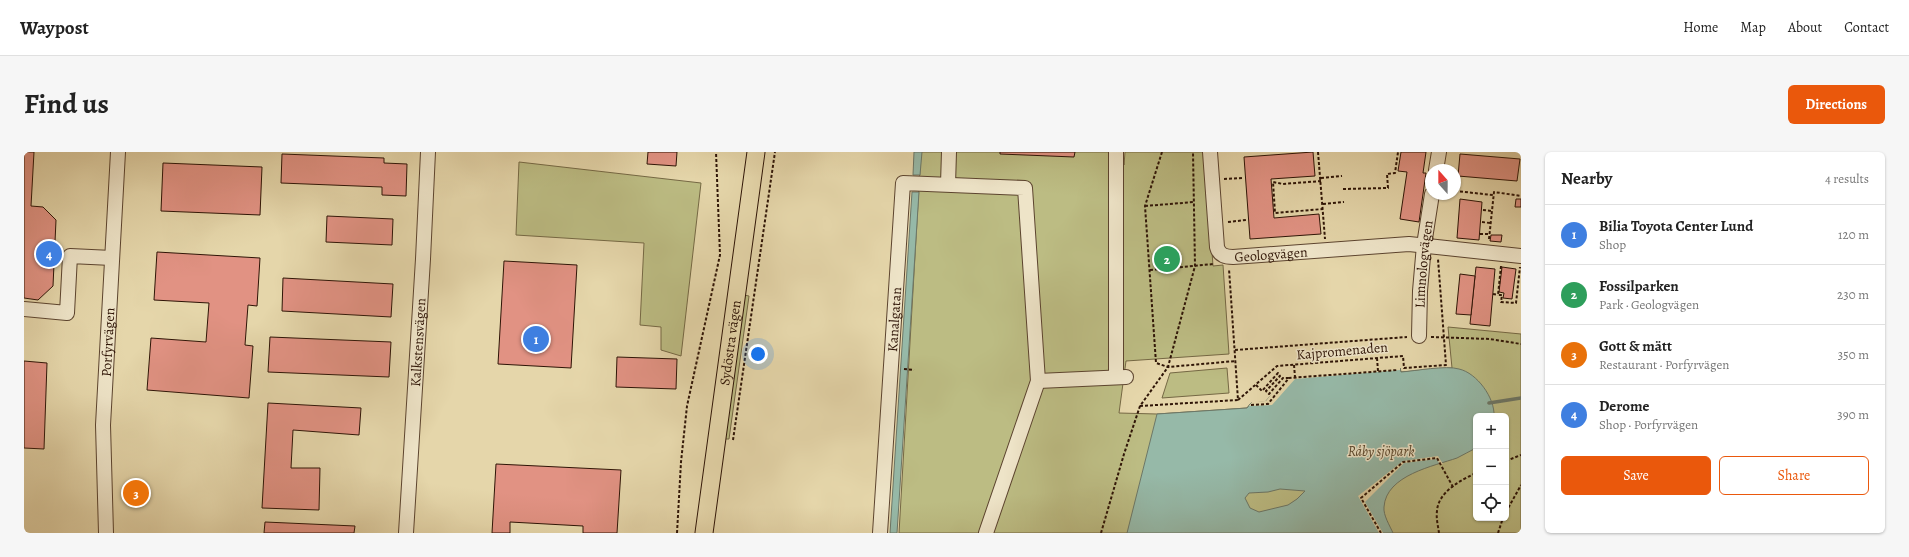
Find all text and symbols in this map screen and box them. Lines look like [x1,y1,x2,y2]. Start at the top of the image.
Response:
text: Waypost [20,15,89,41]
text: Home [1683,18,1718,37]
text: Map [1740,18,1766,37]
text: About [1788,18,1822,37]
text: Contact [1844,18,1889,37]
text: Find us [24,85,109,123]
button: Directions [1788,85,1885,124]
north arrow [1425,164,1461,200]
text: Nearby [1561,167,1612,190]
text: 4 results [1825,170,1869,187]
text: Bilia Toyota Center Lund [1599,216,1753,236]
street label: Limnologvägen [1410,219,1437,308]
text: 1 [1572,226,1576,243]
text: 120 m [1838,226,1869,243]
text: Shop [1599,236,1626,253]
pin: 4 [36,239,62,269]
street label: Geologvägen [1234,242,1309,266]
pin: 2 [1154,244,1180,274]
text: Fossilparken [1599,276,1679,296]
street label: Kanalgatan [882,286,906,353]
text: 2 [1571,286,1577,303]
text: 230 m [1837,286,1869,303]
text: Park · Geologvägen [1599,296,1699,313]
street label: Kalkstensvägen [406,297,430,387]
street label: Sydöstra vägen [715,299,745,387]
street label: Porfyrvägen [96,307,119,377]
pin: 1 [523,324,549,354]
text: Gott & mätt [1599,336,1672,356]
street label: Kajpromenaden [1295,338,1389,364]
your location [748,344,768,364]
text: 3 [1571,346,1577,363]
text: 350 m [1838,346,1869,363]
text: Restaurant · Porfyrvägen [1599,356,1729,373]
text: Derome [1599,396,1650,416]
text: 4 [1571,406,1577,423]
text: 390 m [1837,406,1869,423]
map controls [1473,413,1509,521]
button: + [1473,413,1509,449]
text: Shop · Porfyrvägen [1599,416,1698,433]
park label: Råby sjöpark [1348,442,1414,461]
button: − [1473,449,1509,485]
button: Save [1561,456,1711,495]
button: Share [1719,456,1869,495]
pin: 3 [123,478,149,508]
button: locate [1473,485,1509,521]

